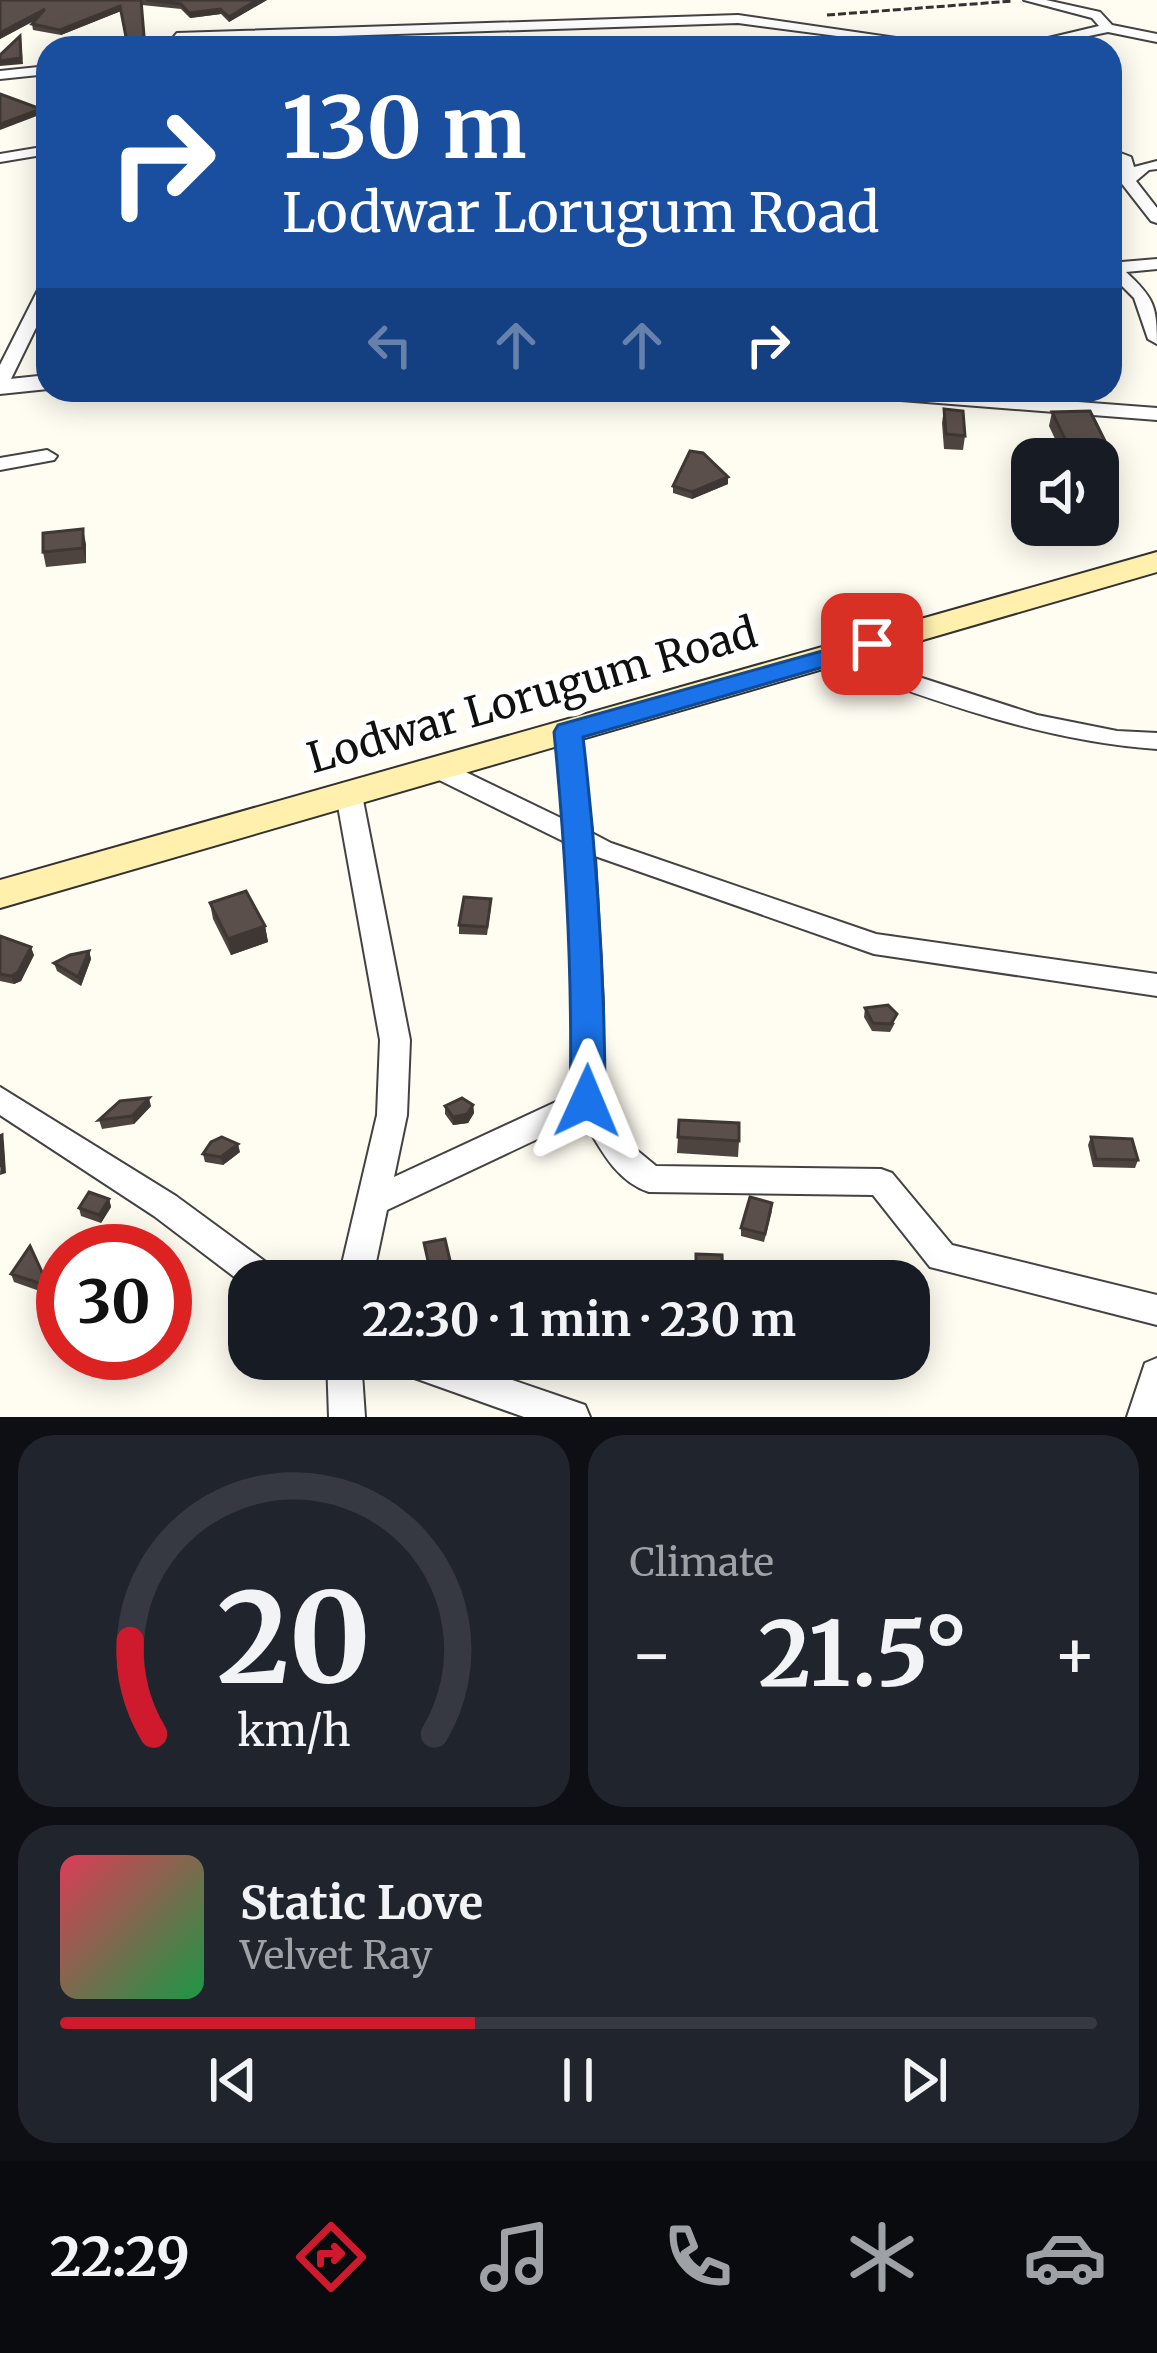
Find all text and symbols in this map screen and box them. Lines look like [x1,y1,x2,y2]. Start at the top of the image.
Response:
text: 130 m [282,75,526,181]
icon: right [84,84,240,240]
text: Lodwar Lorugum Road [282,179,880,247]
icon: left [357,312,423,378]
icon: ahead [483,312,549,378]
icon: ahead [609,312,675,378]
icon: right [735,312,801,378]
map controls [1011,438,1119,546]
button: sound [1011,438,1119,546]
pin [821,593,923,695]
street label: Lodwar Lorugum Road [301,606,763,785]
icon: arrive [839,611,905,677]
position arrow [524,1038,650,1164]
speed limit sign: 30 [36,1224,192,1380]
text: 22:30 · 1 min · 230 m [362,1292,796,1348]
text: Climate [630,1538,774,1587]
text: 20 [217,1560,371,1717]
text: 21.5° [758,1597,968,1711]
text: − [630,1613,674,1696]
text: + [1053,1613,1097,1696]
text: km/h [237,1704,351,1758]
text: Static Love [240,1875,483,1931]
text: Velvet Ray [240,1931,432,1980]
icon: previous [200,2047,266,2113]
icon: pause [545,2047,611,2113]
icon: next [891,2047,957,2113]
icon: directions [289,2215,373,2299]
icon: music [473,2215,557,2299]
icon: phone [656,2215,740,2299]
icon: climate [840,2215,924,2299]
icon: car [1023,2215,1107,2299]
text: 22:29 [50,2223,190,2291]

